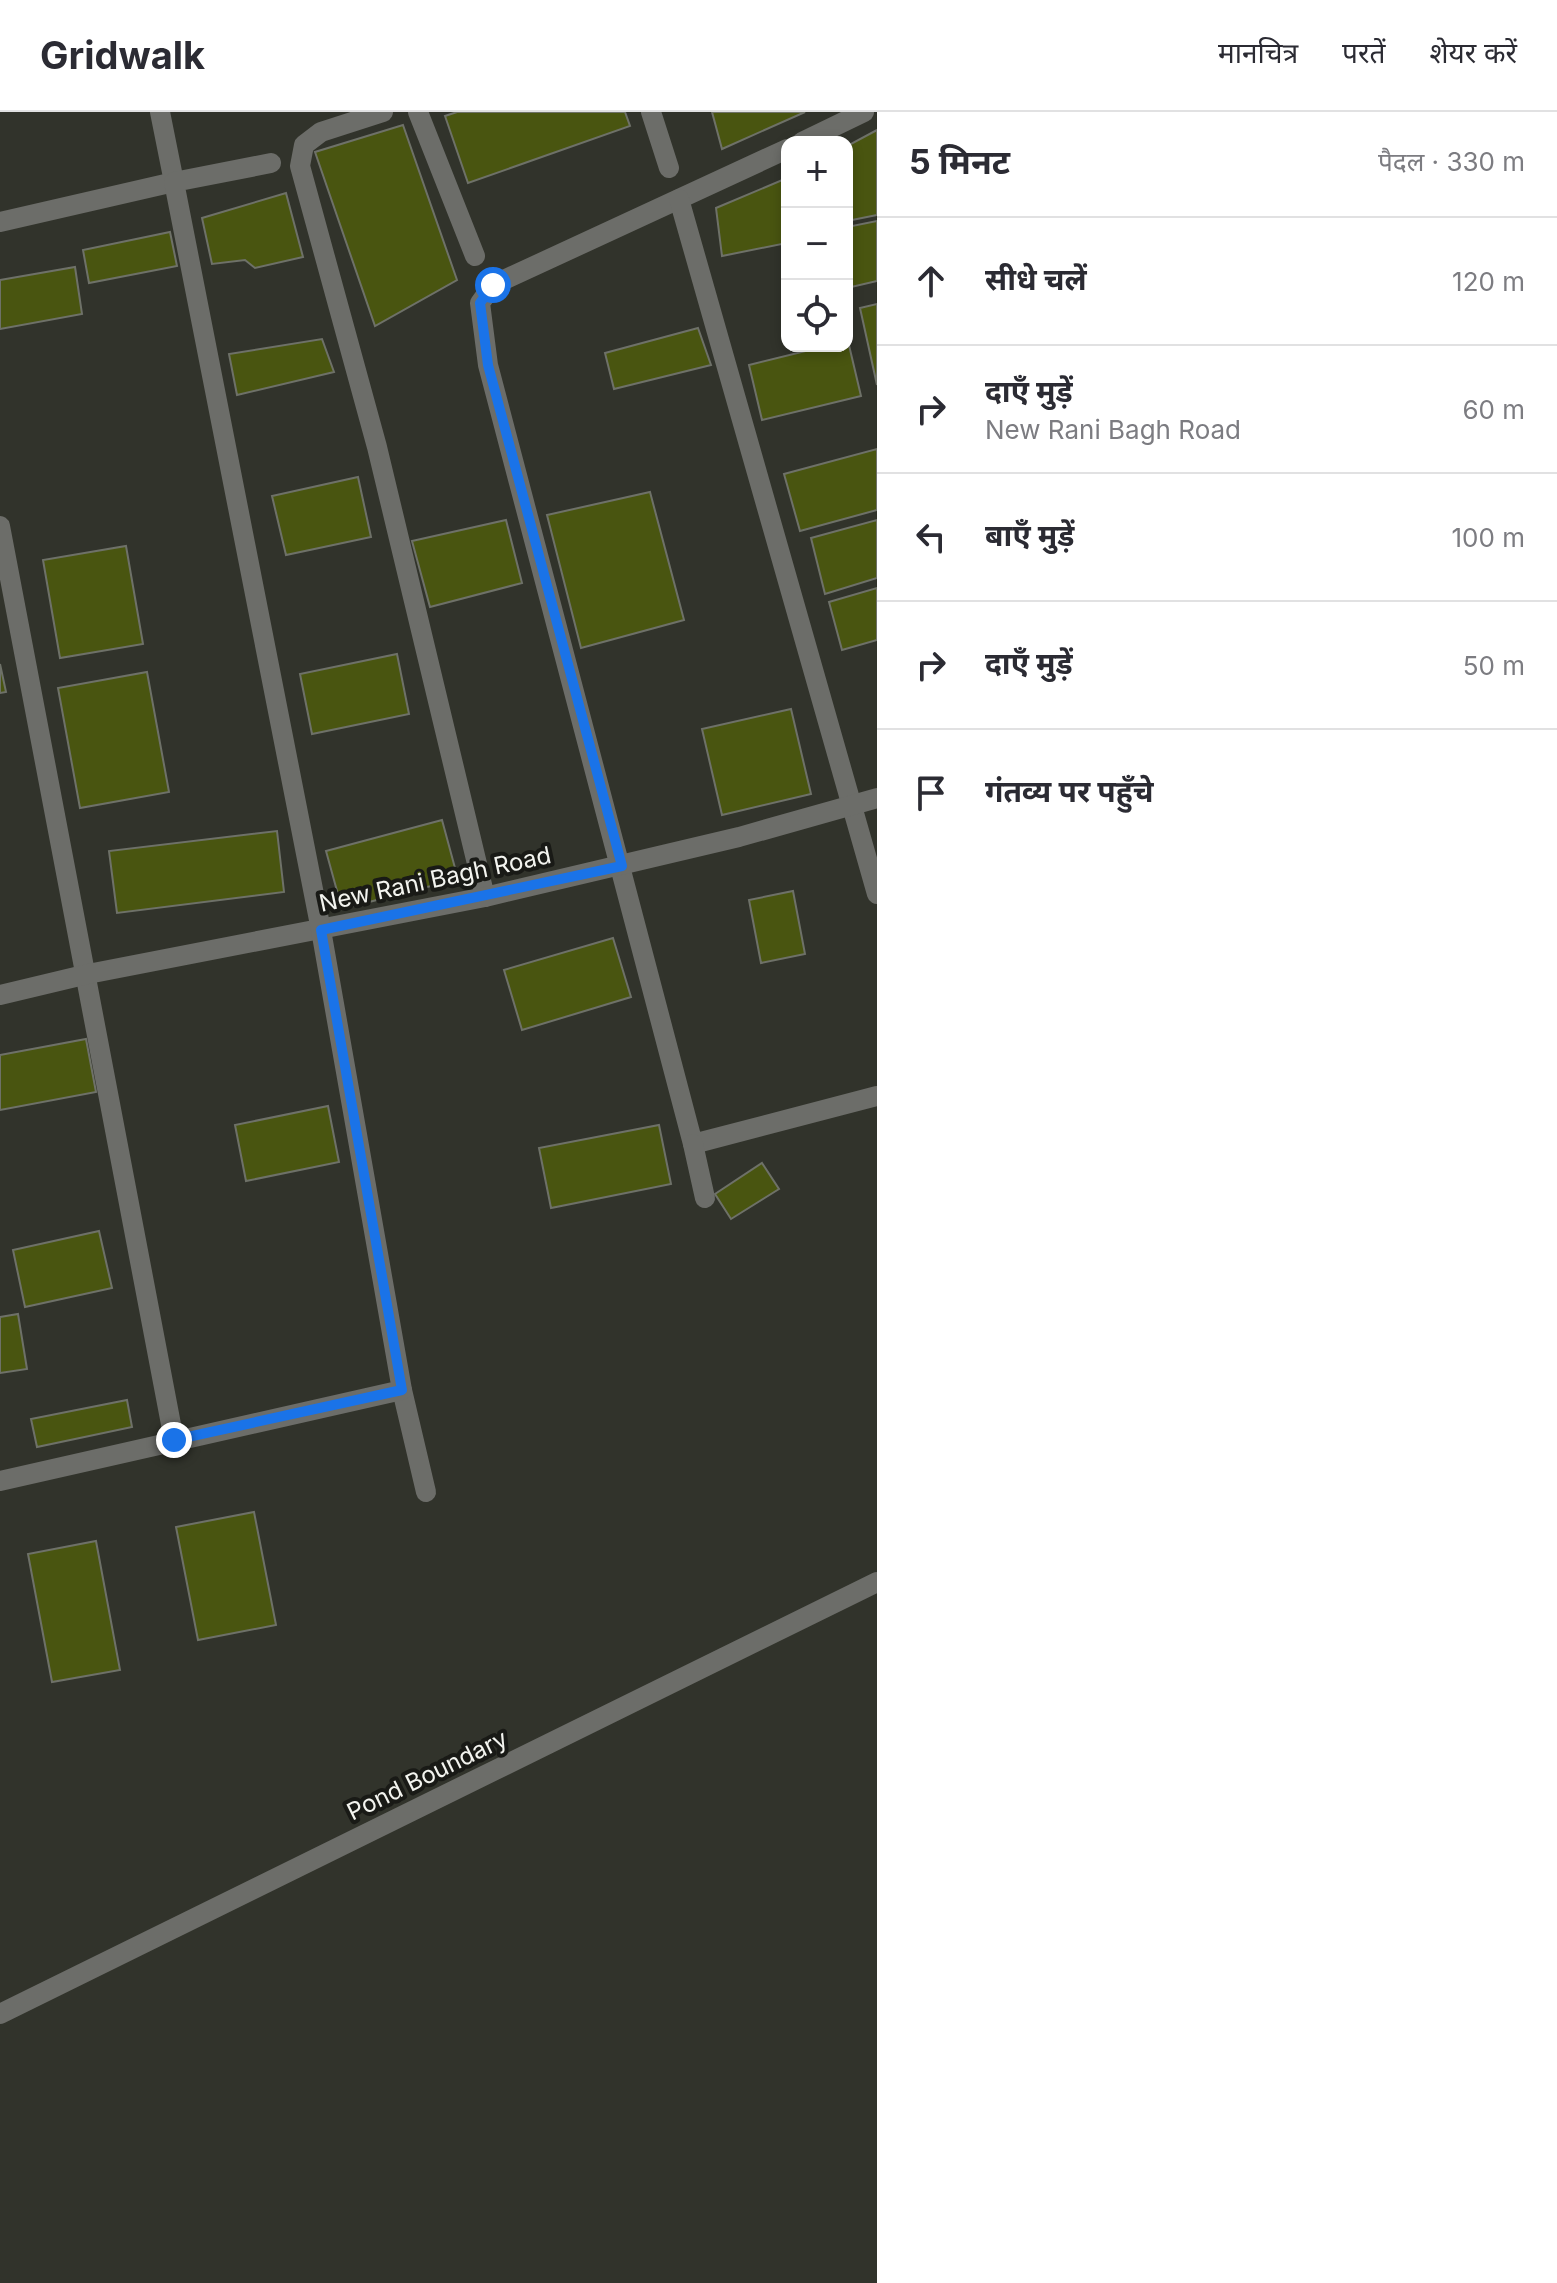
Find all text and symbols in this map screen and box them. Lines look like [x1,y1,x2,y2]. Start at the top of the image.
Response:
text: Gridwalk [40,32,205,78]
text: मानचित्र [1218,36,1298,70]
text: परतें [1342,36,1385,70]
text: शेयर करें [1429,36,1517,70]
map controls [781,136,853,352]
button: + [781,136,853,208]
text: 5 मिनट [909,141,1010,182]
text: पैदल · 330 m [1378,146,1525,177]
button: − [781,208,853,280]
icon: ahead [909,259,953,303]
text: सीधे चलें [985,261,1087,297]
text: 120 m [1452,266,1525,297]
route start [475,267,511,303]
button: locate [781,280,853,352]
text: दाएँ मुड़ें [985,373,1073,409]
icon: right [909,387,953,431]
text: 60 m [1462,394,1525,425]
text: New Rani Bagh Road [985,414,1241,445]
icon: left [909,515,953,559]
text: बाएँ मुड़ें [985,517,1074,553]
text: 100 m [1452,522,1525,553]
icon: right [909,643,953,687]
text: दाएँ मुड़ें [985,645,1073,681]
text: 50 m [1463,650,1525,681]
icon: arrive [909,771,953,815]
text: गंतव्य पर पहुँचे [985,773,1153,809]
street label: New Rani Bagh Road [316,840,554,918]
route end [156,1422,192,1458]
street label: Pond Boundary [342,1724,512,1826]

